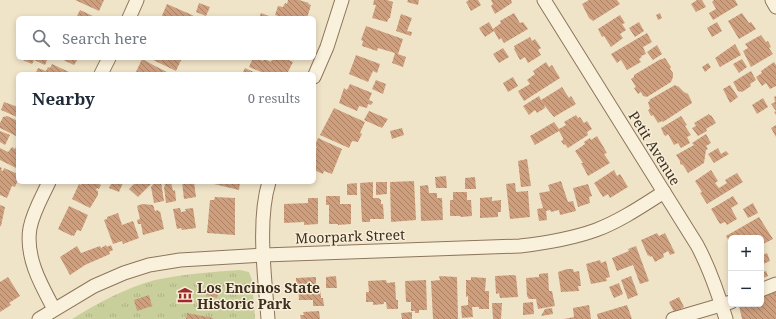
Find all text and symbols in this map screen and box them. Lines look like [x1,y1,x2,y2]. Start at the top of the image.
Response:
search box [16,16,316,60]
icon: search [30,27,52,49]
text: Search here [62,28,147,48]
text: Nearby [32,87,95,110]
text: 0 results [248,89,300,107]
street label: Petit Avenue [625,107,685,189]
street label: Moorpark Street [295,225,405,247]
map controls [728,235,764,307]
button: + [728,235,764,271]
button: − [728,271,764,307]
place label: Los Encinos State Historic Park [197,278,320,313]
museum icon: Los Encinos State Historic Park [176,286,194,304]

